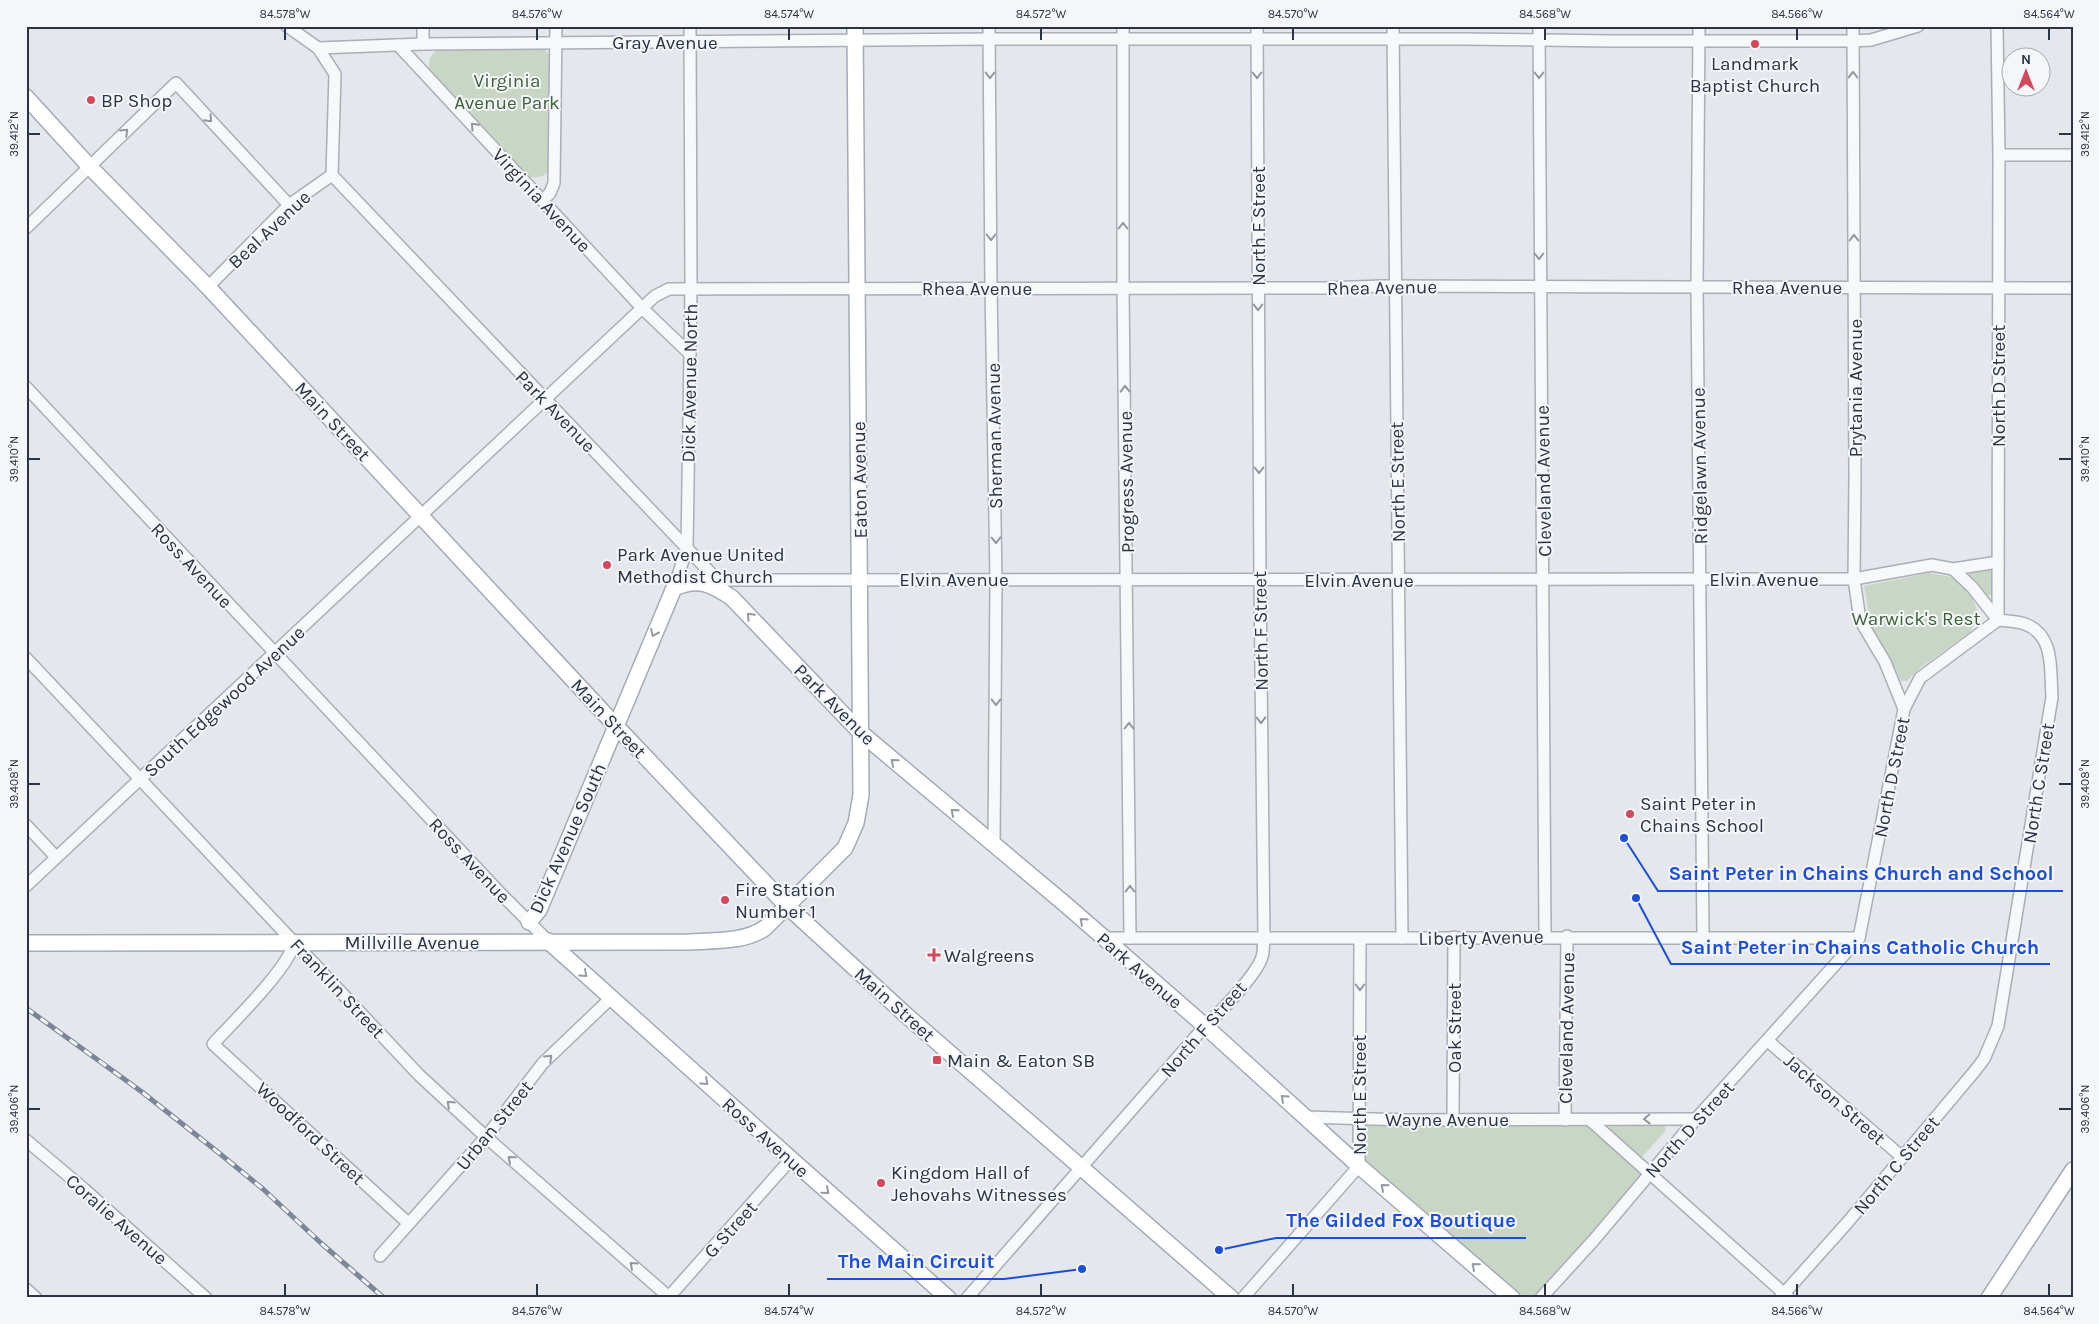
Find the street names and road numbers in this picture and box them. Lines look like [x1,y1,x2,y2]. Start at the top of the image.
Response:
street label: Gray Avenue [612,32,718,54]
street label: Virginia Avenue [488,144,595,257]
street label: North F Street [1248,166,1270,286]
street label: Beal Avenue [224,186,315,273]
street label: Rhea Avenue [1327,276,1437,300]
street label: Rhea Avenue [1732,277,1842,299]
street label: Rhea Avenue [922,278,1032,300]
street label: Dick Avenue North [678,303,702,463]
street label: Prytania Avenue [1845,319,1867,457]
street label: North D Street [1988,325,2010,447]
street label: Sherman Avenue [983,363,1007,509]
street label: Park Avenue [511,366,600,457]
street label: Main Street [290,377,375,466]
street label: Ridgelawn Avenue [1688,387,1712,545]
street label: Cleveland Avenue [1532,405,1556,557]
street label: Progress Avenue [1115,411,1139,553]
street label: Eaton Avenue [848,421,872,539]
street label: North E Street [1386,421,1410,543]
street label: Ross Avenue [146,518,236,613]
street label: Elvin Avenue [899,569,1009,591]
street label: Elvin Avenue [1709,569,1819,591]
street label: Elvin Avenue [1304,570,1414,592]
street label: North F Street [1249,571,1273,691]
street label: South Edgewood Avenue [140,621,310,782]
street label: Park Avenue [789,660,879,750]
street label: Main Street [566,674,651,763]
street label: North D Street [1869,715,1914,839]
street label: North C Street [2019,721,2059,845]
street label: Dick Avenue South [525,760,611,917]
street label: Ross Avenue [424,813,514,908]
street label: Liberty Avenue [1418,926,1544,950]
street label: Park Avenue [1092,928,1186,1014]
street label: Millville Avenue [344,932,480,954]
street label: Franklin Street [285,934,389,1043]
street label: Cleveland Avenue [1555,952,1579,1104]
street label: Main Street [850,963,939,1046]
street label: North F Street [1156,977,1251,1082]
street label: Oak Street [1444,983,1466,1073]
street label: North E Street [1349,1035,1371,1155]
street label: Jackson Street [1779,1050,1890,1150]
street label: Urban Street [452,1076,538,1175]
street label: North D Street [1641,1077,1739,1183]
street label: Woodford Street [252,1078,369,1190]
street label: Ross Avenue [717,1093,813,1182]
street label: Wayne Avenue [1385,1109,1509,1131]
street label: North C Street [1849,1112,1944,1219]
street label: Coralie Avenue [61,1170,172,1270]
street label: G Street [700,1197,762,1263]

